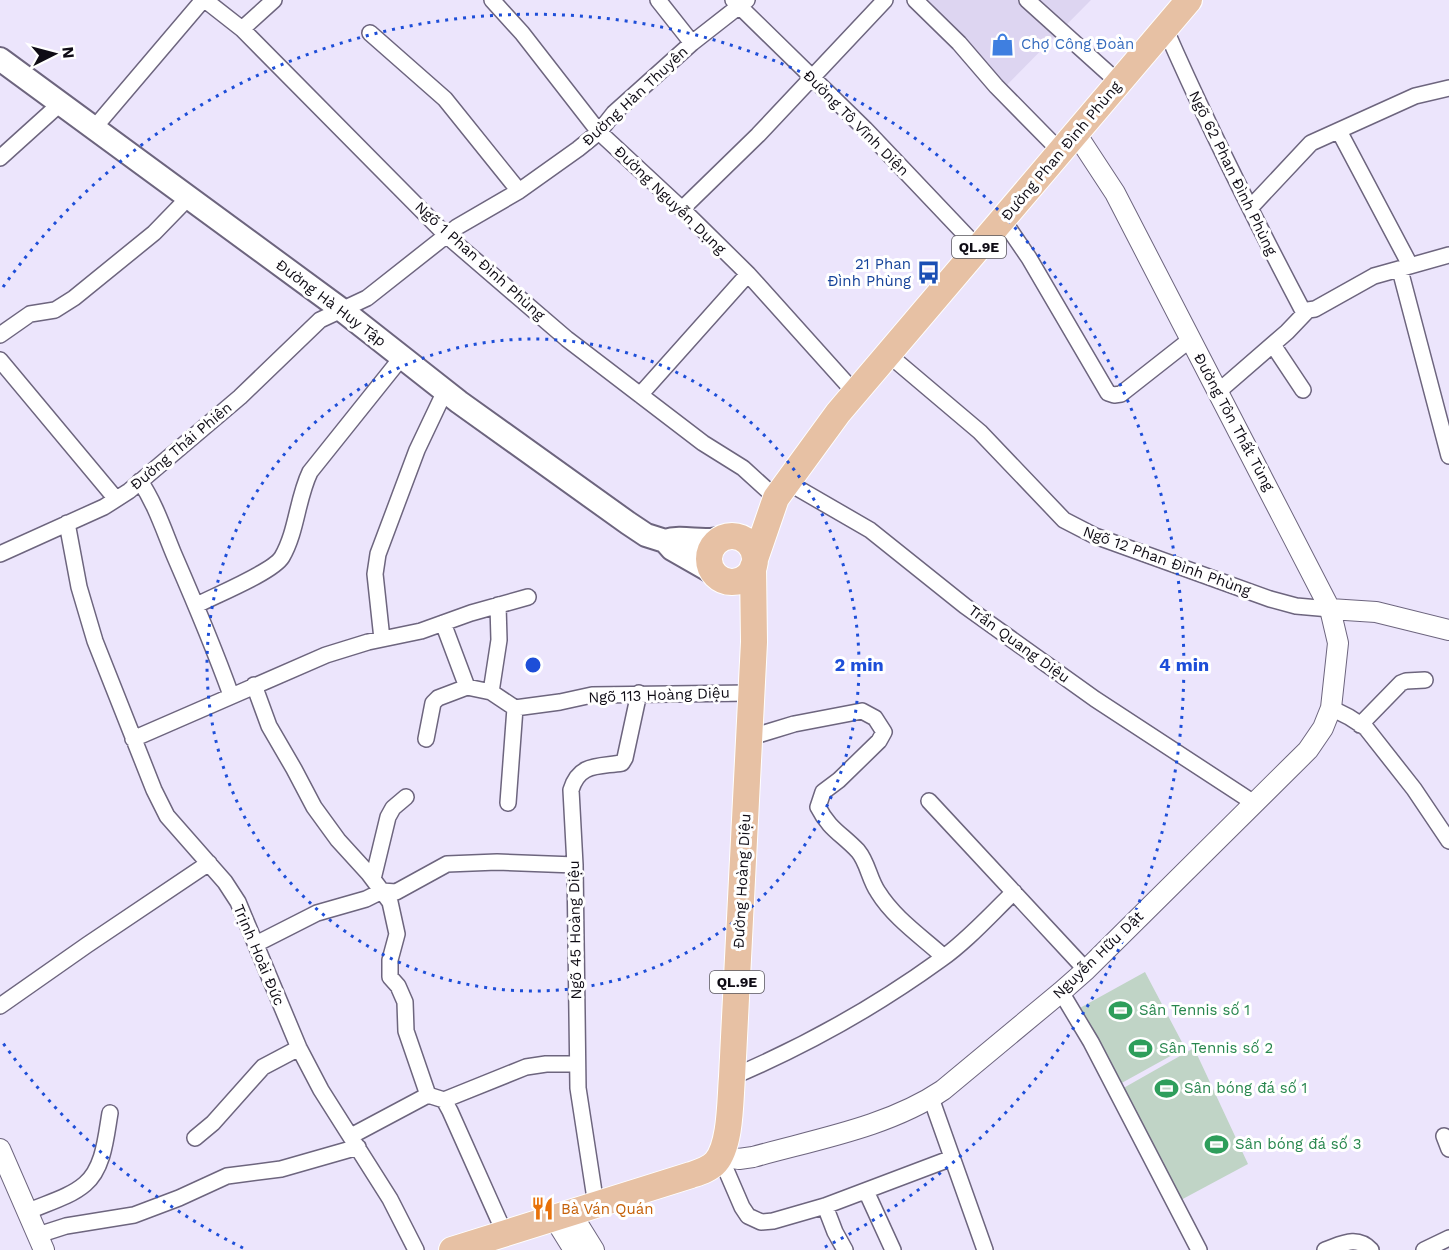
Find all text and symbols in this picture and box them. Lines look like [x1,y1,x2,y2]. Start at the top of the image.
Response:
north arrow [24,24,84,84]
shop icon: Chợ Công Đoàn [990,31,1016,57]
place label: Chợ Công Đoàn [1021,35,1134,53]
street label: Đường Hàn Thuyên [578,42,692,150]
text: N [58,46,78,59]
street label: Đường Tô Vĩnh Diện [799,66,913,180]
street label: Đường Phan Đình Phùng [997,78,1125,224]
street label: Ngõ 62 Phan Đình Phùng [1185,88,1281,258]
street label: Đường Nguyễn Dụng [611,141,730,258]
street label: Ngõ 1 Phan Đình Phùng [411,198,549,324]
road number: QL.9E [952,236,1006,258]
place label: 21 Phan Đình Phùng [827,255,911,290]
street label: Đường Hà Huy Tập [272,256,390,350]
bus stop icon: 21 Phan Đình Phùng [916,260,942,286]
street label: Đường Tôn Thất Tùng [1190,350,1278,494]
street label: Đường Thái Phiên [126,398,236,494]
street label: Ngõ 12 Phan Đình Phùng [1081,522,1253,600]
street label: Trần Quang Diệu [965,601,1073,687]
text: 2 min [834,654,884,675]
text: 4 min [1159,654,1209,675]
centre of rings [523,655,543,675]
street label: Ngõ 113 Hoàng Diệu [588,684,730,706]
street label: Đường Hoàng Diệu [729,813,755,949]
street label: Ngõ 45 Hoàng Diệu [565,860,585,1000]
street label: Trịnh Hoài Đức [230,902,288,1008]
street label: Nguyễn Hữu Dật [1048,906,1147,1003]
road number: QL.9E [710,971,764,993]
sports icon: Sân Tennis số 1 [1108,997,1134,1023]
place label: Sân Tennis số 1 [1139,1001,1250,1019]
sports icon: Sân Tennis số 2 [1128,1035,1154,1061]
place label: Sân Tennis số 2 [1159,1039,1273,1057]
sports icon: Sân bóng đá số 1 [1153,1075,1179,1101]
place label: Sân bóng đá số 1 [1184,1079,1307,1097]
sports icon: Sân bóng đá số 3 [1204,1131,1230,1157]
place label: Sân bóng đá số 3 [1235,1135,1362,1153]
restaurant icon: Bà Ván Quán [530,1196,556,1222]
place label: Bà Ván Quán [561,1200,654,1218]

